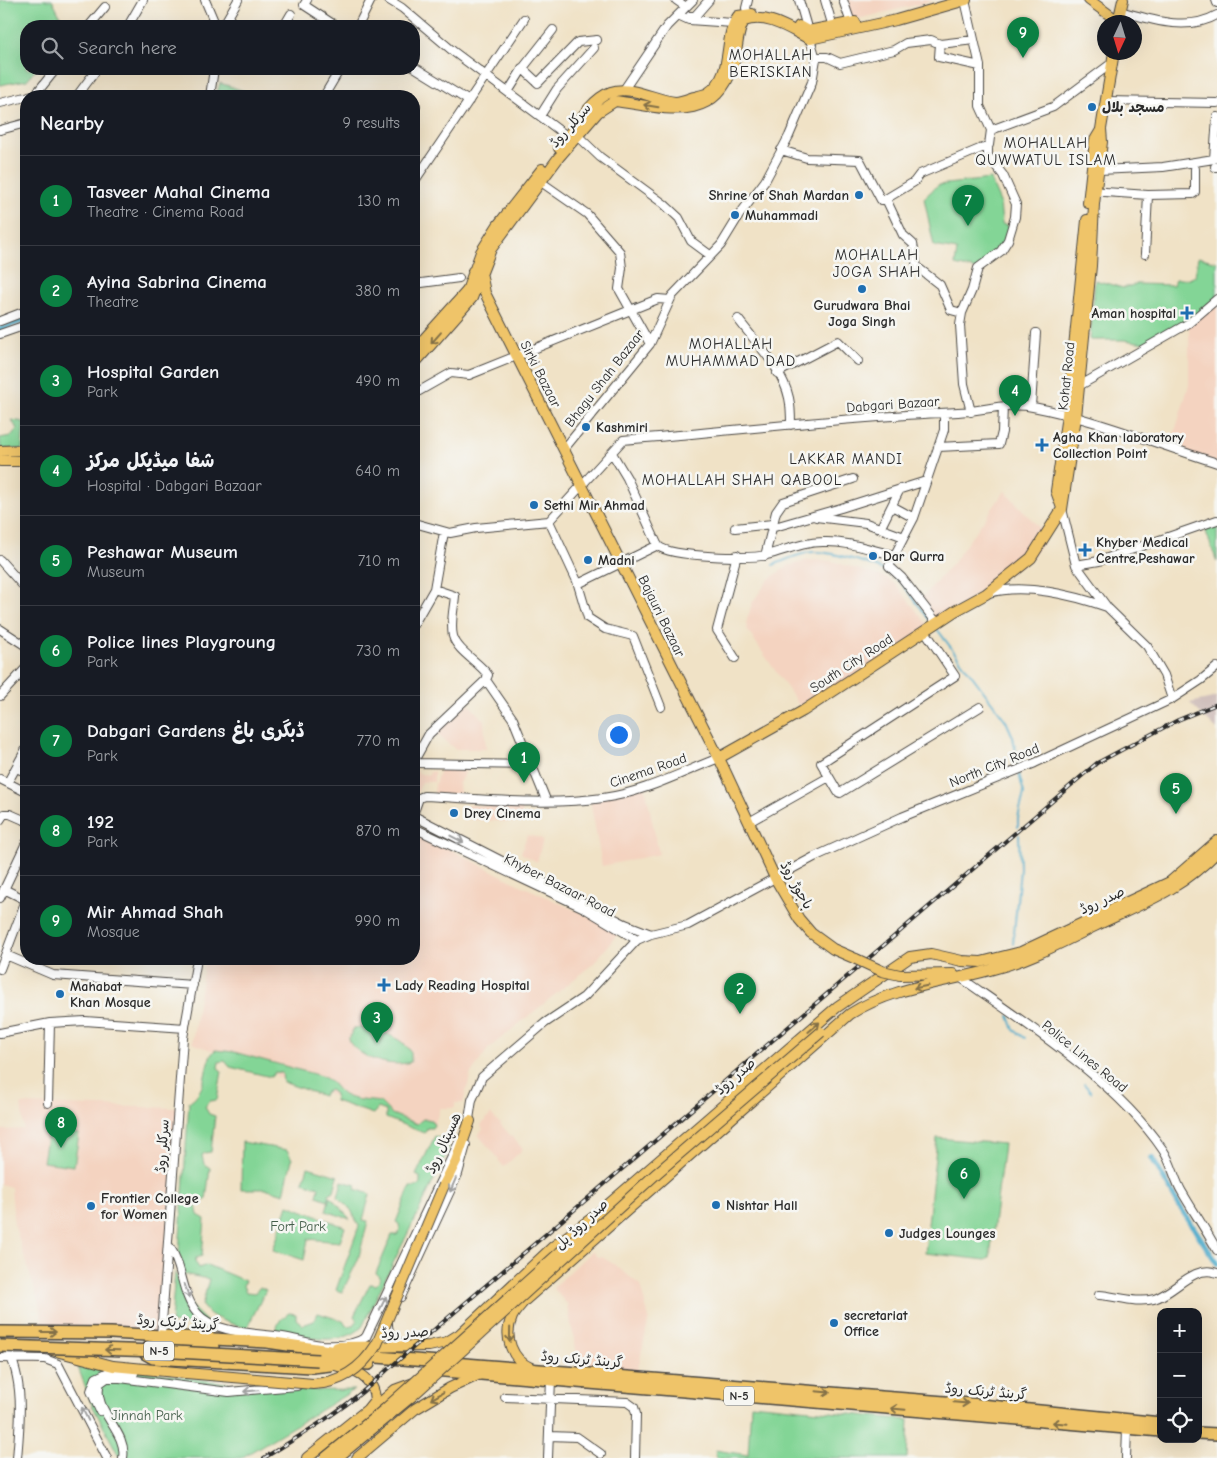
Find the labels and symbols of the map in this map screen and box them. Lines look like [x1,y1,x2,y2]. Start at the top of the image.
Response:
north arrow [1097,15,1142,60]
pin: 9 [1007,17,1039,58]
district label: MOHALLAH BERISKIAN [729,46,813,81]
place label: مسجد بلال [1102,99,1164,116]
street label: سرکلر روڈ [546,100,595,151]
one-way arrow [644,101,660,111]
marker: مسجد بلال [1086,101,1098,113]
district label: MOHALLAH QUWWATUL ISLAM [975,134,1117,169]
pin: 7 [952,185,984,226]
place label: Shrine of Shah Mardan [709,187,849,204]
marker: Shrine of Shah Mardan [853,189,865,201]
place label: Muhammadi [745,207,818,224]
marker: Muhammadi [729,209,741,221]
district label: MOHALLAH JOGA SHAH [833,246,921,281]
marker: Gurudwara Bhai Joga Singh [856,283,868,295]
place label: Gurudwara Bhai Joga Singh [814,297,910,330]
place label: Aman hospital [1091,305,1176,322]
marker: Aman hospital [1180,306,1194,320]
street label: Bhagu Shah Bazaar [561,326,648,430]
one-way arrow [430,332,442,345]
district label: MOHALLAH MUHAMMAD DAD [666,335,796,370]
street label: Sirki Bazaar [516,338,565,411]
street label: Kohat Road [1054,341,1079,411]
pin: 4 [999,375,1031,416]
street label: Dabgari Bazaar [846,393,941,416]
place label: Kashmiri [596,419,648,436]
marker: Kashmiri [580,421,592,433]
place label: Agha Khan laboratory Collection Point [1053,429,1184,462]
marker: Agha Khan laboratory Collection Point [1035,438,1049,452]
district label: LAKKAR MANDI [789,450,903,468]
district label: MOHALLAH SHAH QABOOL [642,471,842,489]
place label: Sethi Mir Ahmad [544,497,645,514]
marker: Sethi Mir Ahmad [528,499,540,511]
place label: Khyber Medical Centre,Peshawar [1096,534,1195,567]
marker: Khyber Medical Centre,Peshawar [1078,543,1092,557]
place label: Dar Qurra [883,548,944,565]
marker: Dar Qurra [867,550,879,562]
place label: Madni [598,552,635,569]
marker: Madni [582,554,594,566]
street label: Bajauri Bazaar [634,573,689,660]
street label: South City Road [807,630,896,697]
your location [606,722,632,748]
street label: North City Road [947,740,1042,791]
pin: 1 [508,742,540,783]
street label: Cinema Road [607,749,689,792]
pin: 5 [1160,773,1192,814]
place label: Drey Cinema [464,805,541,822]
marker: Drey Cinema [448,807,460,819]
one-way arrow [449,835,464,844]
street label: Khyber Bazaar Road [501,850,618,921]
street label: باجوڑ روڈ [776,858,817,912]
street label: صدر روڈ [1077,883,1127,918]
pin: 2 [724,973,756,1014]
place label: Lady Reading Hospital [395,977,530,994]
place label: Mahabat Khan Mosque [70,978,151,1011]
marker: Lady Reading Hospital [377,978,391,992]
one-way arrow [914,983,930,992]
marker: Mahabat Khan Mosque [54,988,66,1000]
pin: 3 [361,1002,393,1043]
street label: Police Lines Road [1039,1017,1131,1096]
one-way arrow [807,1021,820,1032]
street label: صدر روڈ [712,1054,759,1098]
pin: 8 [45,1107,77,1148]
street label: ھسپتال روڈ [422,1110,466,1177]
street label: سرکلر روڈ [152,1119,173,1174]
pin: 6 [948,1158,980,1199]
one-way arrow [448,1177,458,1192]
place label: Frontier College for Women [100,1190,199,1223]
street label: صدر روڈ پل [551,1195,612,1254]
place label: Nishtar Hall [726,1197,798,1214]
marker: Nishtar Hall [710,1199,722,1211]
marker: Frontier College for Women [85,1200,97,1212]
park label: Fort Park [270,1218,326,1235]
place label: Judges Lounges [899,1225,995,1242]
marker: Judges Lounges [883,1227,895,1239]
one-way arrow [182,1282,192,1298]
one-way arrow [378,1296,388,1311]
place label: secretariat Office [844,1307,908,1340]
street label: گرینڈ ٹرنک روڈ [136,1311,220,1334]
marker: secretariat Office [828,1317,840,1329]
street label: صدر روڈ [381,1323,429,1342]
one-way arrow [505,1326,514,1342]
one-way arrow [40,1327,56,1337]
road number: N-5 [144,1342,174,1360]
one-way arrow [104,1345,120,1355]
street label: گرینڈ ٹرنک روڈ [540,1347,624,1372]
street label: گرینڈ ٹرنک روڈ [944,1379,1028,1404]
road number: N-5 [724,1386,754,1405]
one-way arrow [243,1387,259,1396]
one-way arrow [815,1387,831,1397]
one-way arrow [430,1391,444,1401]
one-way arrow [953,1399,969,1408]
one-way arrow [890,1405,906,1414]
one-way arrow [80,1407,90,1422]
park label: Jinnah Park [111,1407,183,1424]
one-way arrow [1052,1418,1068,1427]

